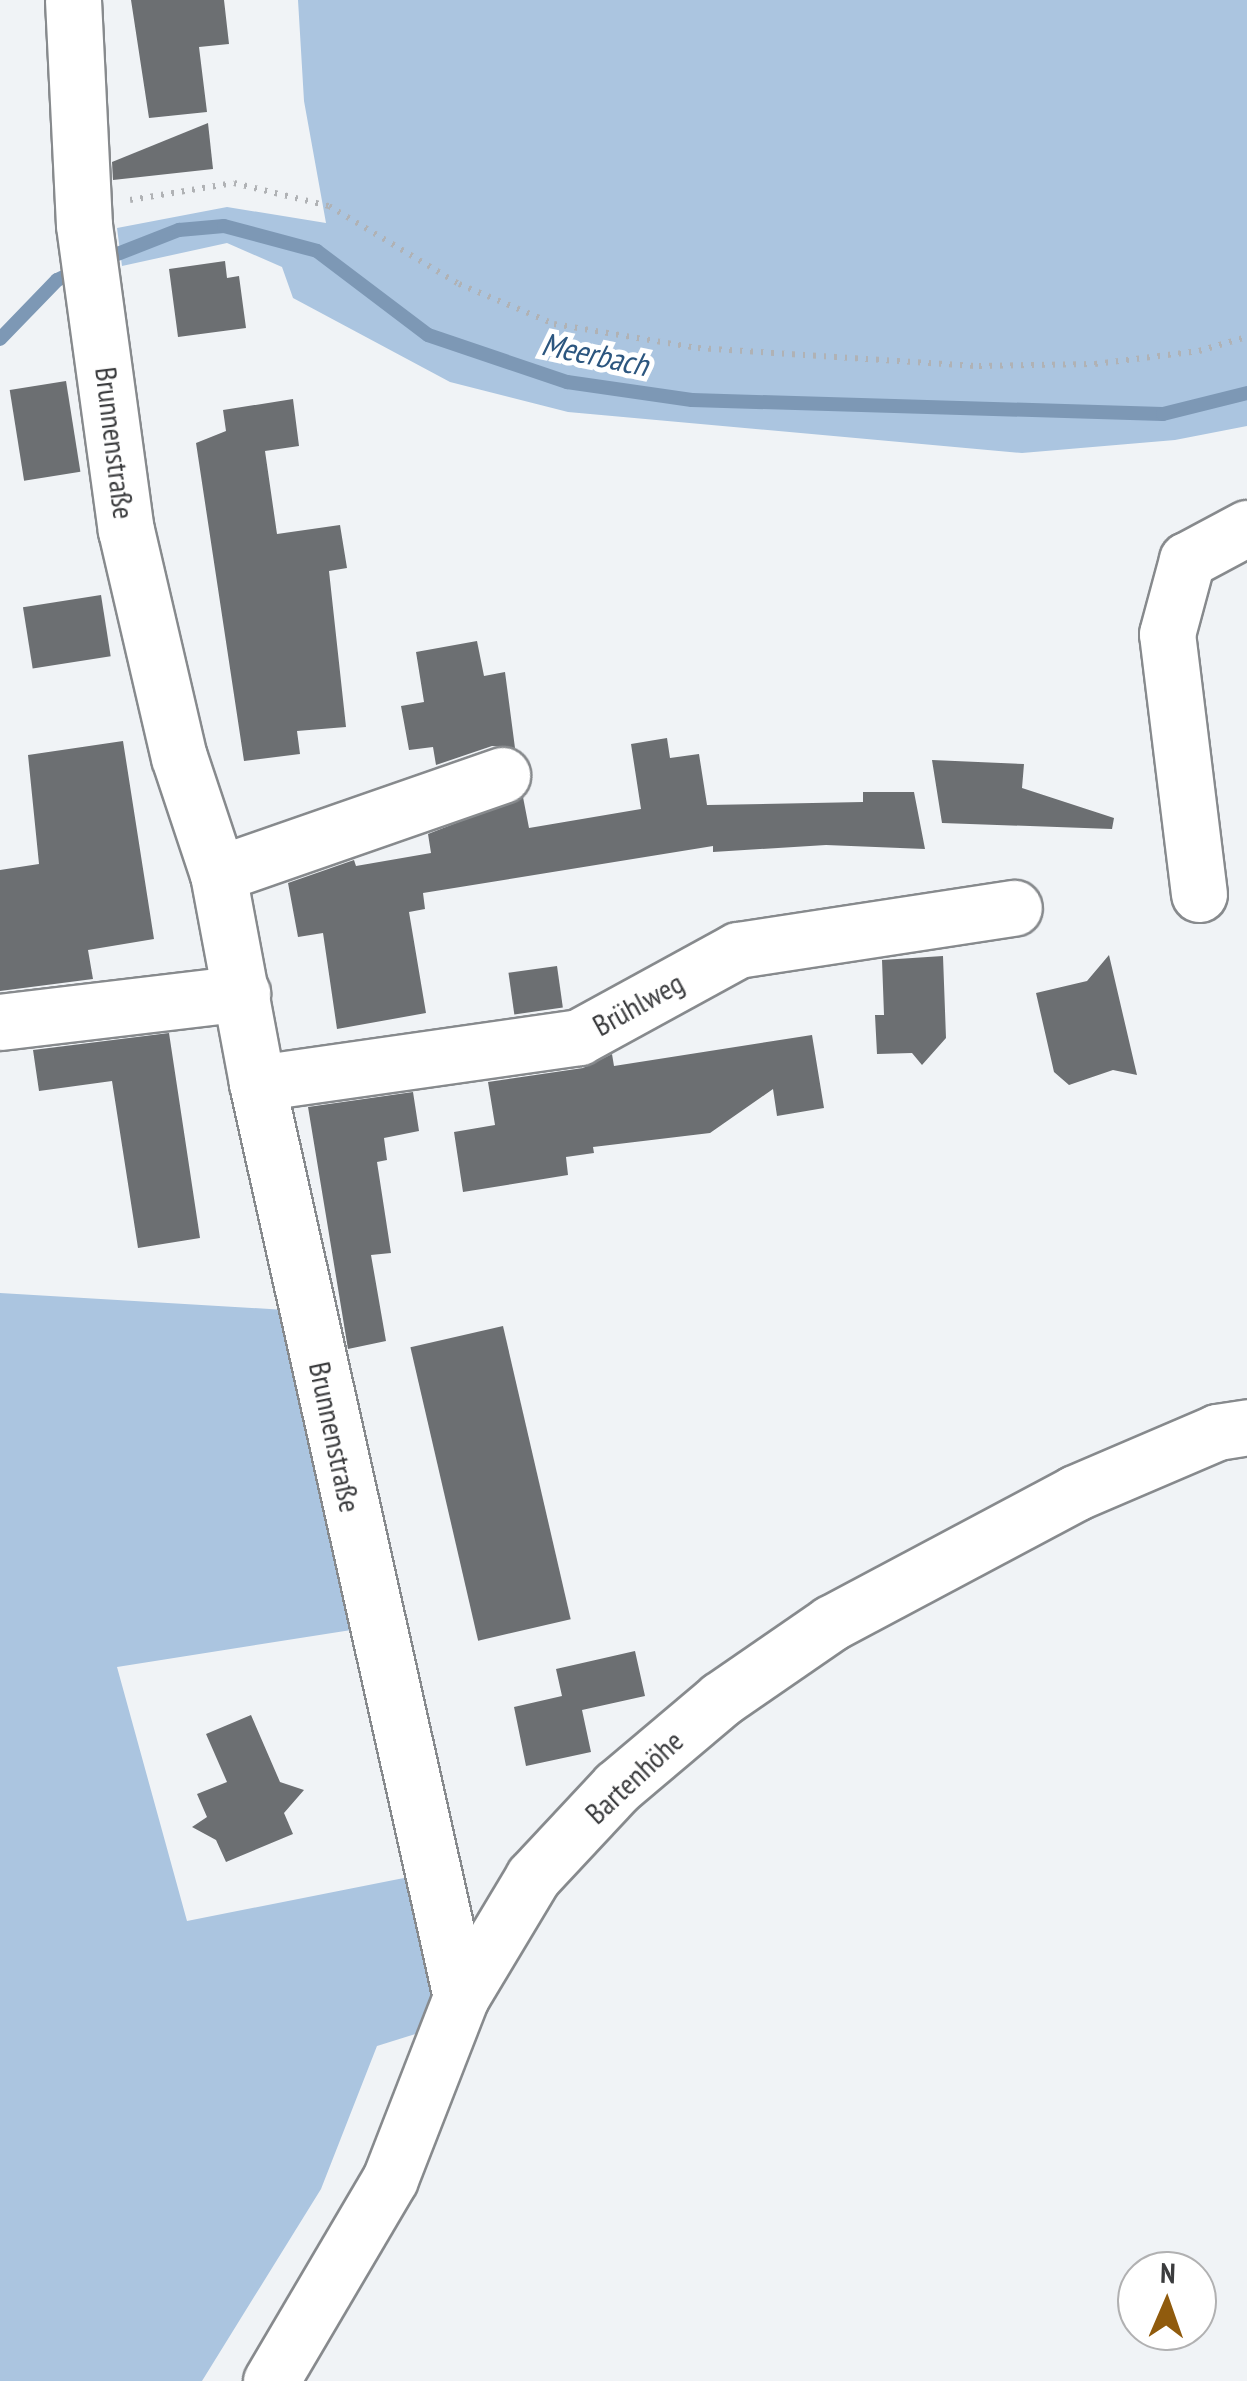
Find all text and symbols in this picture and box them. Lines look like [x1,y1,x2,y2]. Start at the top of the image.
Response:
water label: Meerbach [538,324,652,384]
street label: Brunnenstraße [88,365,142,521]
street label: Brühlweg [586,964,690,1044]
street label: Brunnenstraße [301,1358,369,1516]
street label: Bartenhöhe [578,1723,690,1831]
north arrow [1117,2251,1217,2351]
text: N [1160,2254,1176,2291]

